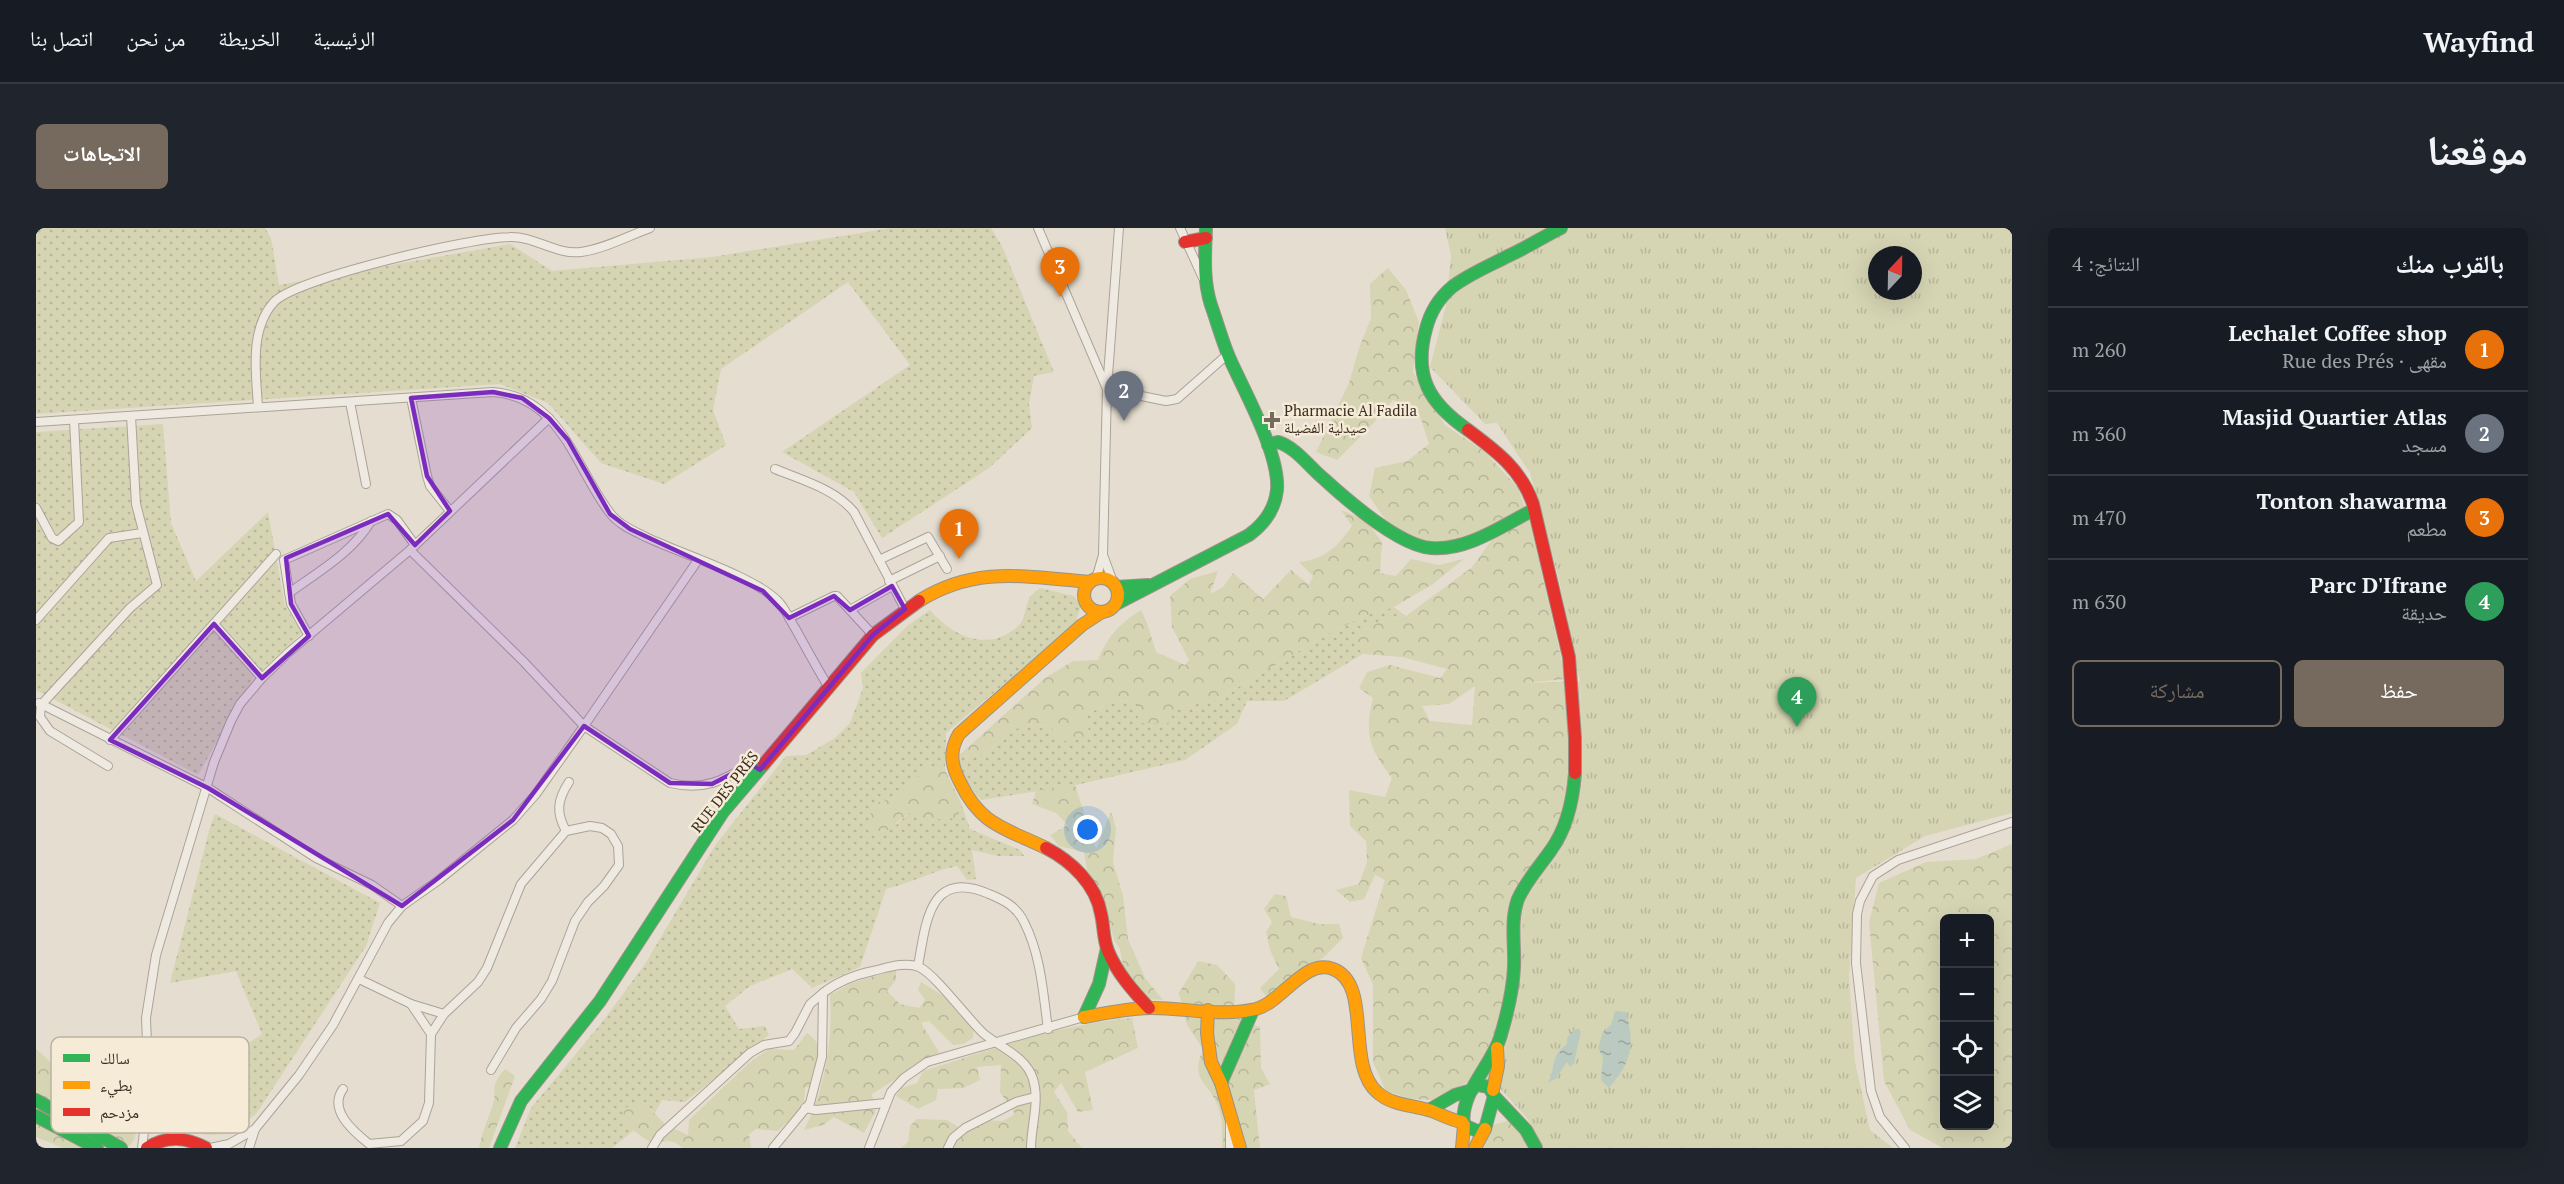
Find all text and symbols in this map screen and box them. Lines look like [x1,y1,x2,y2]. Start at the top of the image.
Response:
text: Wayfind [2423,23,2534,60]
text: اتصل بنا [30,24,93,52]
text: من نحن [126,24,185,52]
text: الخريطة [218,24,280,52]
text: الرئيسية [313,24,375,52]
text: موقعنا [2427,121,2528,177]
button: الاتجاهات [36,124,168,189]
north arrow [1868,246,1922,300]
text: بالقرب منك [2396,246,2504,280]
pin: 3 [1040,248,1080,297]
text: النتائج: 4 [2072,250,2140,277]
text: Lechalet Coffee shop [2228,318,2447,347]
text: 260 m [2072,336,2126,363]
text: 1 [2479,336,2490,363]
text: مقهى · Rue des Prés [2282,347,2447,374]
pin: 2 [1104,372,1144,421]
place label: Pharmacie Al Fadila صيدلية الفضيلة [1284,400,1418,437]
text: Masjid Quartier Atlas [2222,402,2447,431]
marker: Pharmacie Al Fadila صيدلية الفضيلة [1265,413,1279,427]
text: 360 m [2072,420,2126,447]
text: 2 [2479,420,2490,447]
text: مسجد [2402,431,2447,458]
text: Tonton shawarma [2257,486,2447,515]
text: 470 m [2072,504,2126,531]
text: 3 [2479,504,2490,531]
pin: 1 [940,510,978,559]
text: مطعم [2406,515,2447,542]
text: Parc D'Ifrane [2310,570,2447,599]
text: 630 m [2072,588,2126,615]
text: 4 [2479,588,2490,615]
text: حديقة [2401,599,2447,626]
button: مشاركة [2072,660,2282,727]
button: حفظ [2294,660,2504,727]
pin: 4 [1778,678,1816,727]
street label: RUE DES PRÉS [686,746,762,836]
your location [1073,815,1102,844]
map controls [1940,914,1994,1130]
button: + [1940,914,1994,968]
button: − [1940,968,1994,1022]
button: locate [1940,1022,1994,1076]
legend [51,1037,249,1133]
text: سالك [100,1047,130,1069]
text: بطيء [100,1074,132,1098]
button: layers [1940,1076,1994,1130]
text: مزدحم [100,1101,139,1123]

